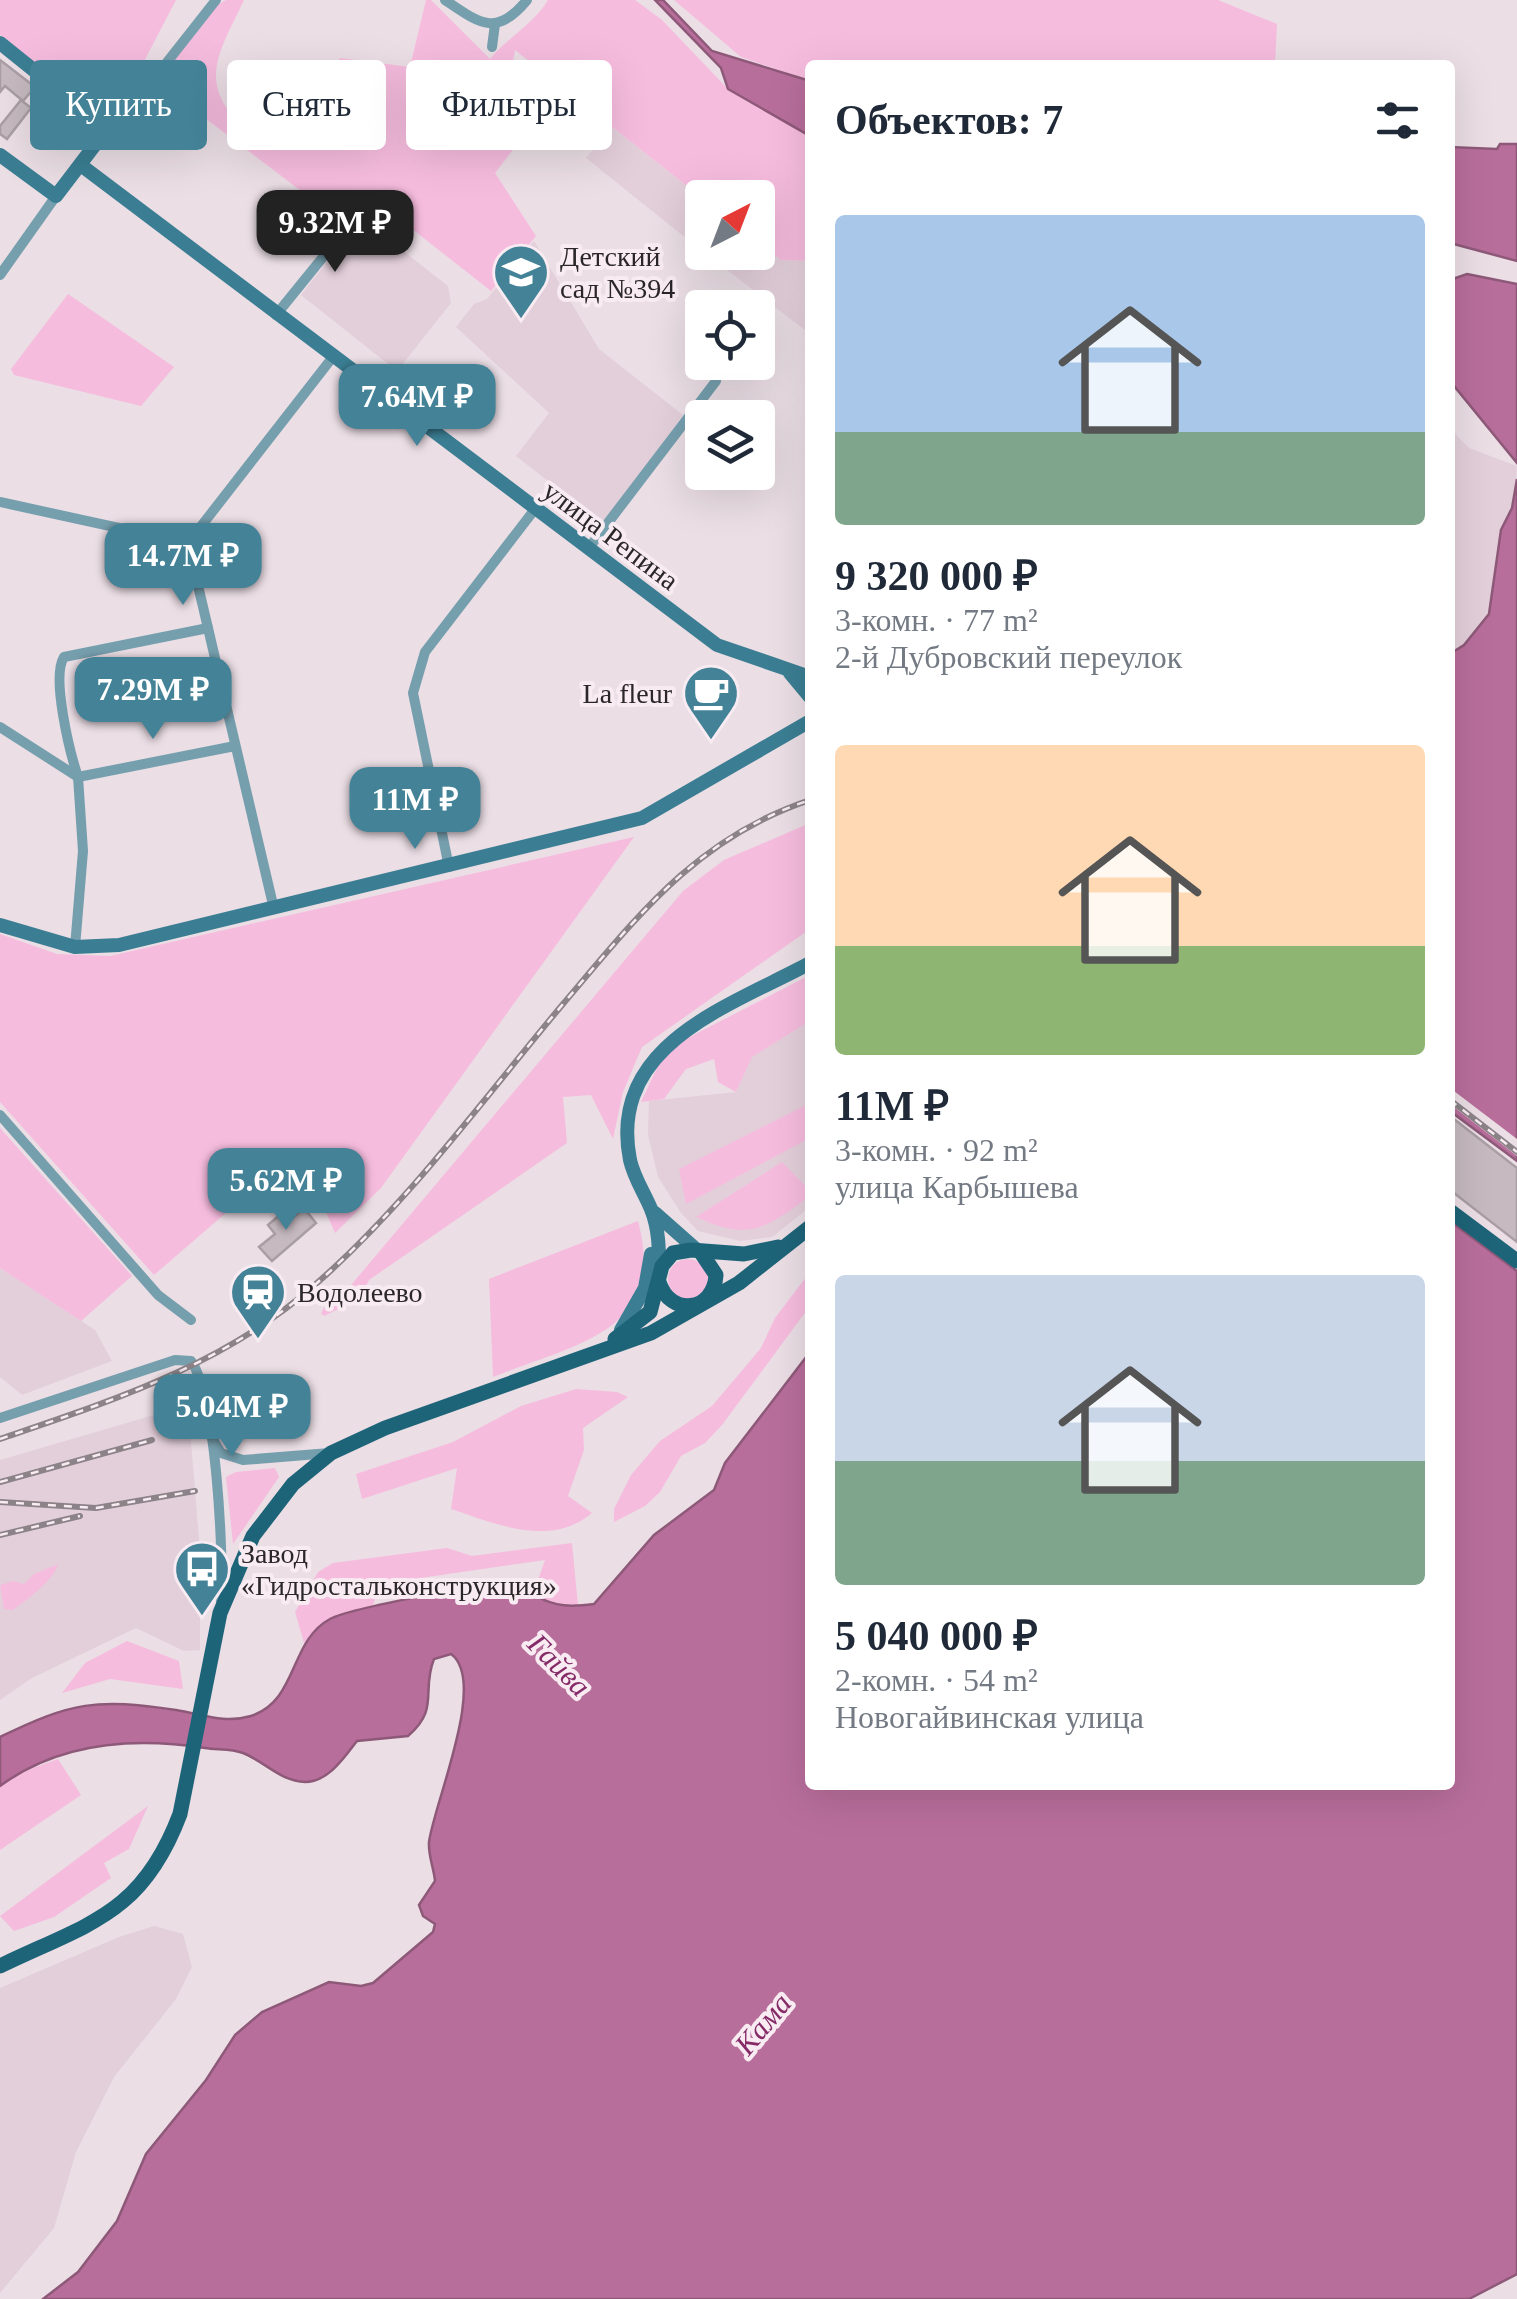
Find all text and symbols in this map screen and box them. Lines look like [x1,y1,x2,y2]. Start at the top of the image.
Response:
chip: Купить [30,60,207,150]
chip: Снять [227,60,386,150]
chip: Фильтры [406,60,612,150]
icon: filters [1370,93,1425,148]
text: Объектов: 7 [835,97,1063,143]
north arrow [685,180,775,270]
map controls [685,180,775,490]
pin: 9.32M ₽ [243,190,427,275]
text: 9.32M ₽ [279,204,391,240]
place label: Детский сад №394 [560,241,675,304]
school or university icon: Детский сад №394 [491,242,551,321]
icon: home [1040,280,1220,460]
button: locate [685,290,775,380]
pin: 7.64M ₽ [325,364,509,449]
text: 7.64M ₽ [361,378,473,414]
button: layers [685,400,775,490]
street label: улица Репина [537,475,685,597]
pin: 14.7M ₽ [91,523,275,608]
text: 14.7M ₽ [127,537,239,573]
text: 9 320 000 ₽ [835,553,1038,599]
text: 3-комн. · 77 m² [835,602,1037,638]
text: 2-й Дубровский переулок [835,639,1182,675]
pin: 7.29M ₽ [61,657,245,742]
cafe icon: La fleur [681,663,741,742]
text: 7.29M ₽ [97,671,209,707]
place label: La fleur [583,678,673,709]
pin: 11M ₽ [345,767,485,852]
text: 11M ₽ [371,781,459,817]
icon: home [1040,810,1220,990]
text: 11M ₽ [835,1083,949,1129]
text: 3-комн. · 92 m² [835,1132,1037,1168]
pin: 5.62M ₽ [194,1148,378,1233]
text: 5.62M ₽ [230,1162,342,1198]
text: улица Карбышева [835,1169,1079,1205]
station icon: Водолеево [228,1262,288,1341]
place label: Водолеево [297,1277,423,1308]
icon: home [1040,1340,1220,1520]
pin: 5.04M ₽ [140,1374,324,1459]
text: 5.04M ₽ [176,1388,288,1424]
place label: Завод «Гидростальконструкция» [241,1538,557,1601]
bus stop icon: Завод «Гидростальконструкция» [172,1539,232,1618]
text: 5 040 000 ₽ [835,1613,1038,1659]
water label: Гайва [521,1626,597,1703]
text: 2-комн. · 54 m² [835,1662,1037,1698]
text: Новогайвинская улица [835,1699,1144,1735]
water label: Кама [727,1987,797,2062]

